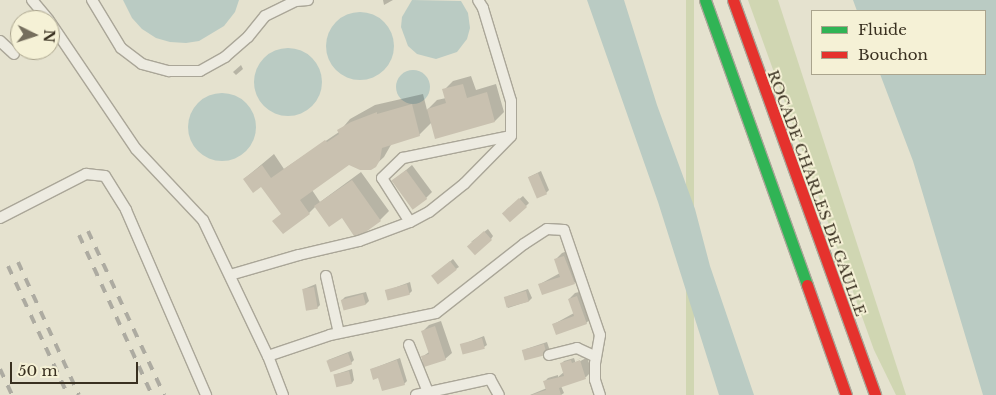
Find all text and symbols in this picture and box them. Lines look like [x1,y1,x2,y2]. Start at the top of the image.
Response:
north arrow [10,10,60,60]
legend [811,10,986,75]
text: Fluide [858,20,907,39]
text: N [40,29,58,43]
text: Bouchon [858,45,928,64]
street label: ROCADE CHARLES DE GAULLE [764,68,870,318]
scale bar [12,352,140,384]
text: 50 m [18,361,58,380]

